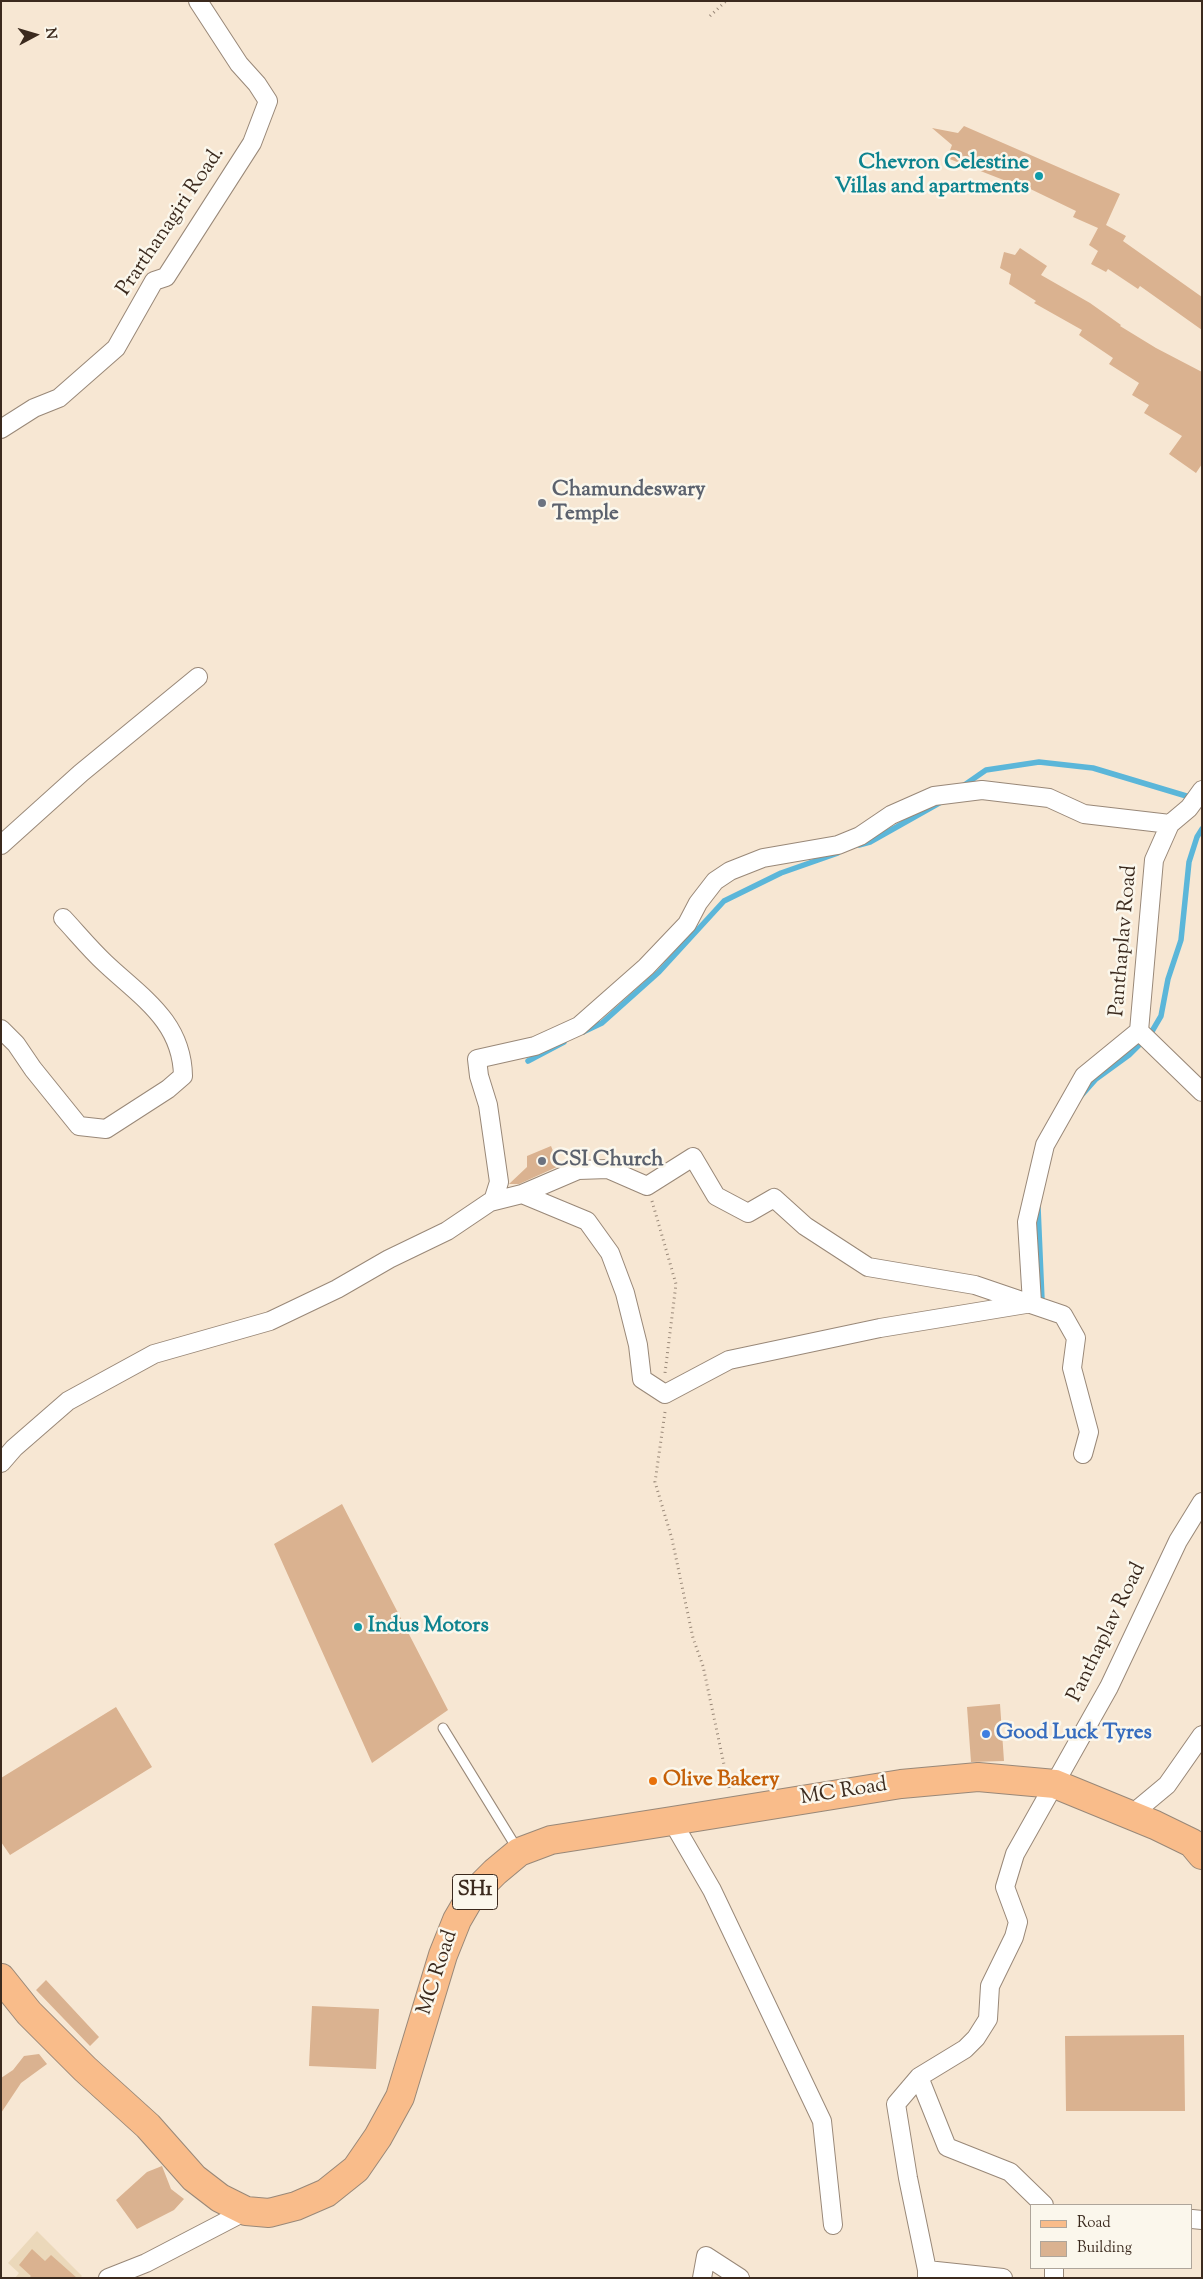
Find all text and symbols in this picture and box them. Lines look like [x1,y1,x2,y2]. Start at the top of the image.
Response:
north arrow [10,10,60,60]
text: N [39,27,60,40]
street label: Prarthanagiri Road. [113,143,231,301]
place label: Chevron Celestine Villas and apartments [835,151,1029,201]
marker: Chevron Celestine Villas and apartments [1033,170,1045,182]
place label: Chamundeswary Temple [552,478,706,528]
marker: Chamundeswary Temple [536,497,548,509]
street label: Panthaplav Road [1106,864,1144,1018]
place label: CSI Church [552,1148,664,1174]
marker: CSI Church [536,1155,548,1167]
street label: Panthaplav Road [1063,1559,1153,1707]
place label: Indus Motors [368,1614,489,1640]
marker: Indus Motors [352,1621,364,1633]
place label: Good Luck Tyres [996,1721,1152,1747]
marker: Good Luck Tyres [980,1728,992,1740]
place label: Olive Bakery [663,1768,779,1794]
street label: MC Road [799,1774,889,1812]
marker: Olive Bakery [647,1775,659,1787]
road number: SH1 [452,1874,498,1910]
street label: MC Road [413,1927,465,2019]
legend [1030,2204,1193,2269]
text: Road [1077,2213,1111,2234]
text: Building [1077,2238,1132,2259]

